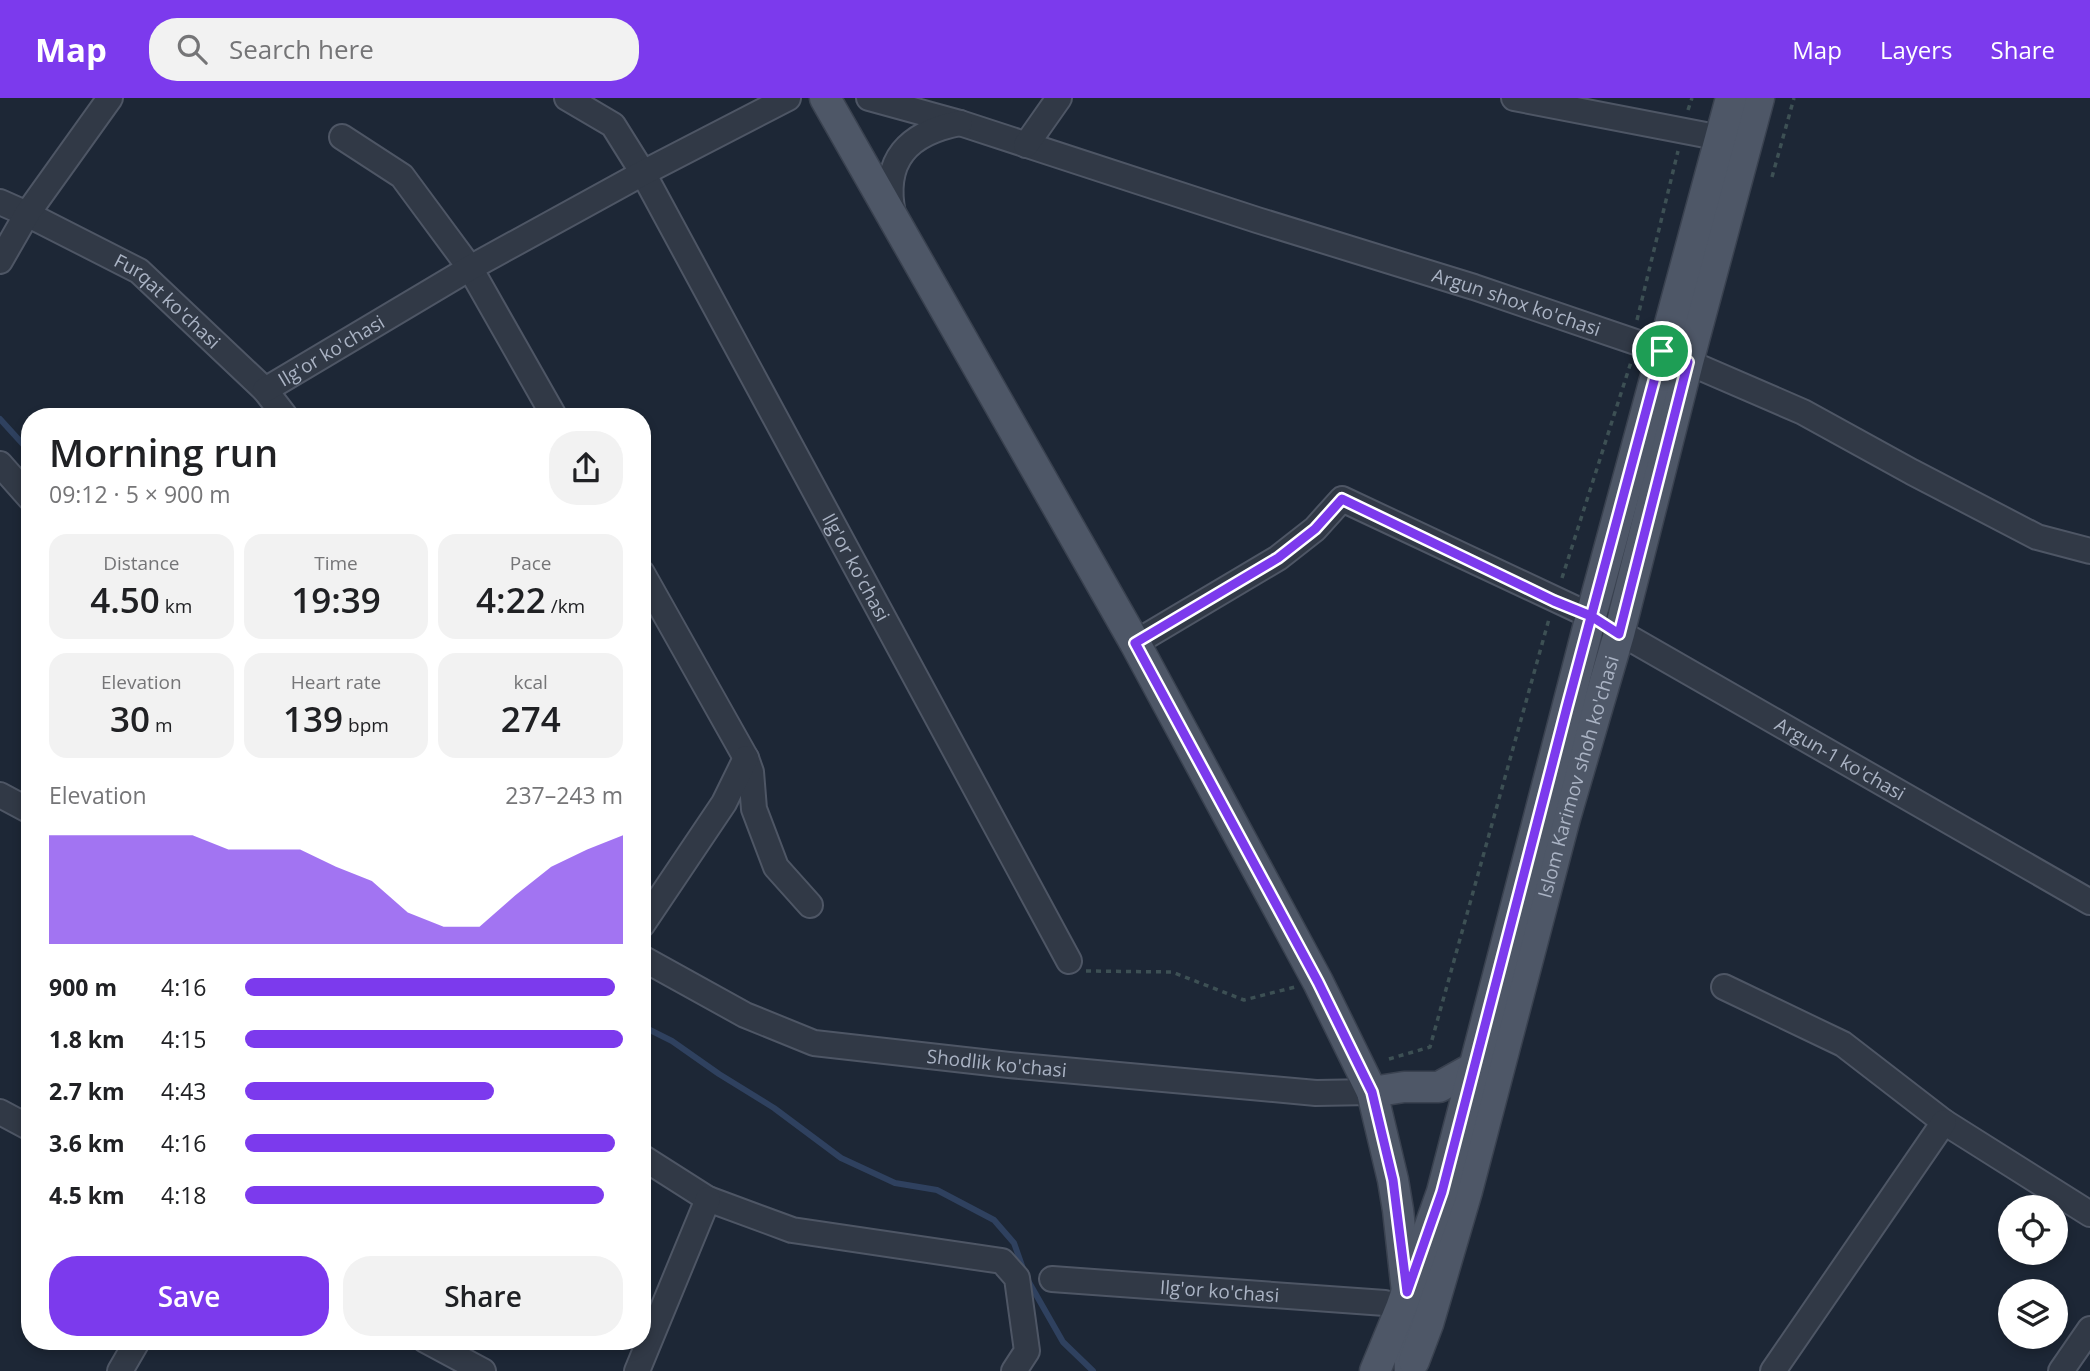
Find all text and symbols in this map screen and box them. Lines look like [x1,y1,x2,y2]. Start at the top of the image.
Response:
search box [149,18,639,81]
text: Map [35,27,107,72]
icon: search [173,30,211,68]
text: Search here [229,31,374,67]
text: Map [1792,33,1842,66]
text: Layers [1880,33,1953,66]
text: Share [1991,33,2055,66]
street label: Furqat ko'chasi [110,248,226,354]
street label: Argun shox ko'chasi [1429,262,1604,342]
street label: Ilg'or ko'chasi [273,309,389,392]
pin [1632,321,1692,381]
icon: arrive [1643,332,1681,370]
text: Morning run [49,426,278,478]
button: share [549,431,623,505]
text: 09:12 · 5 × 900 m [49,478,231,510]
street label: Ilg'or ko'chasi [816,508,896,626]
text: Distance [103,550,180,576]
text: Time [314,550,358,576]
text: Pace [510,550,552,576]
text: 4.50 [90,576,160,623]
text: 19:39 [291,576,381,623]
text: 4:22 [476,576,546,623]
text: km [160,593,192,619]
text: /km [546,593,585,619]
street label: Islom Karimov shoh ko'chasi [1532,653,1625,901]
text: Elevation [101,669,182,695]
text: Heart rate [291,669,381,695]
text: kcal [513,669,548,695]
text: 30 [110,695,150,742]
text: 139 [283,695,343,742]
text: 274 [501,695,561,742]
street label: Argun-1 ko'chasi [1770,711,1910,806]
text: m [150,712,173,738]
text: bpm [343,712,389,738]
text: Elevation [49,779,147,811]
text: 237–243 m [505,779,623,811]
text: 900 m [49,971,117,1003]
text: 4:16 [161,971,207,1003]
text: 1.8 km [49,1023,125,1055]
text: 4:15 [161,1023,207,1055]
street label: Shodlik ko'chasi [925,1043,1068,1083]
text: 2.7 km [49,1075,125,1107]
text: 4:43 [161,1075,207,1107]
text: 3.6 km [49,1127,125,1159]
text: 4:16 [161,1127,207,1159]
text: 4.5 km [49,1179,125,1211]
text: 4:18 [161,1179,207,1211]
map controls [1998,1195,2068,1349]
button: locate [1998,1195,2068,1265]
button: Save [49,1256,329,1336]
button: Share [343,1256,623,1336]
street label: Ilg'or ko'chasi [1159,1274,1280,1308]
button: layers [1998,1279,2068,1349]

